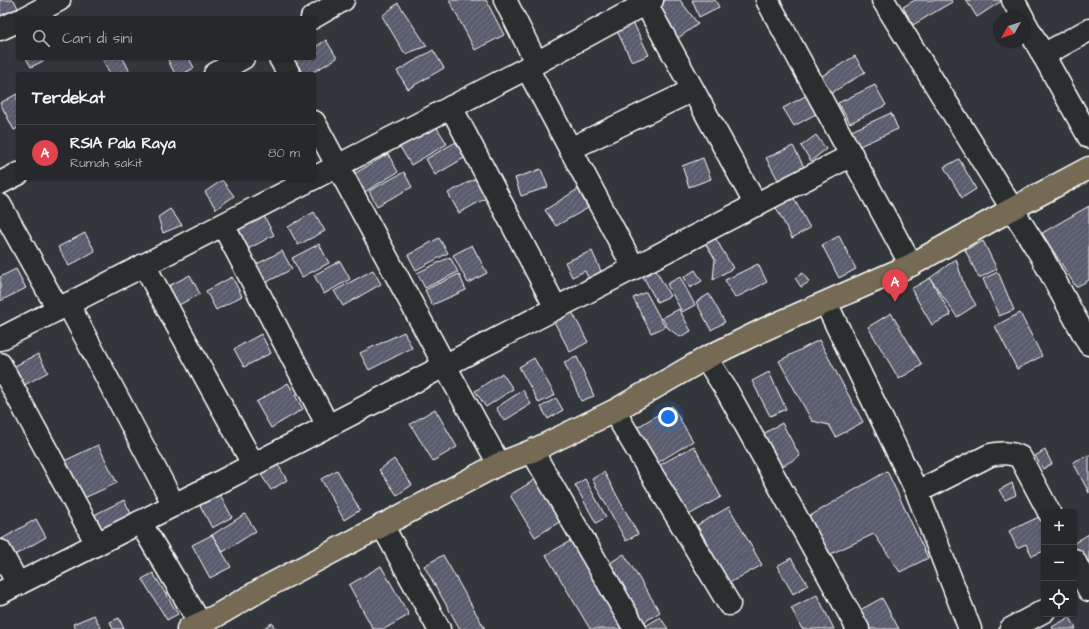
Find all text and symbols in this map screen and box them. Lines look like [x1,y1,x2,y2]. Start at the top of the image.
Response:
north arrow [993,12,1029,48]
search box [16,16,316,60]
icon: search [30,27,52,49]
text: Cari di sini [62,28,132,49]
text: Terdekat [32,86,105,110]
text: RSIA Pala Raya [70,133,176,154]
text: A [41,144,49,162]
text: 80 m [268,144,300,162]
text: Rumah sakit [70,154,143,172]
pin: A [882,269,908,302]
your location [658,407,678,427]
map controls [1041,509,1077,617]
button: + [1041,509,1077,545]
button: − [1041,545,1077,581]
button: locate [1041,581,1077,617]

